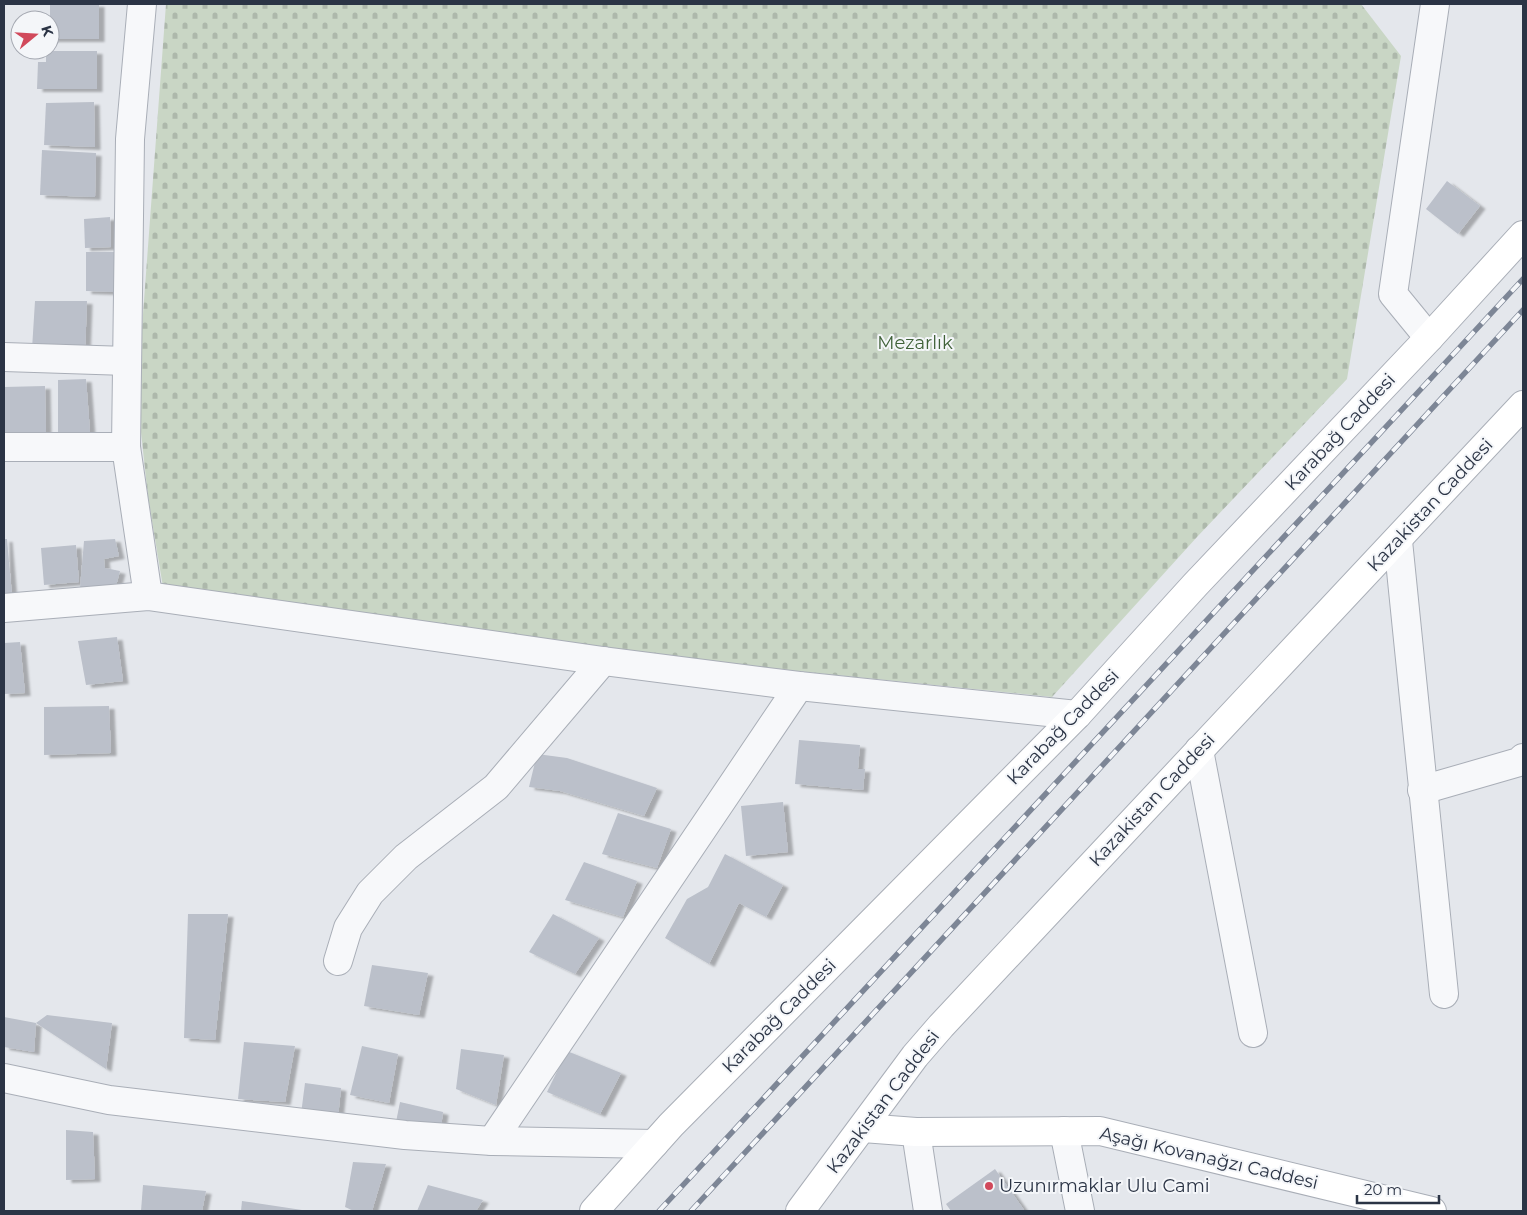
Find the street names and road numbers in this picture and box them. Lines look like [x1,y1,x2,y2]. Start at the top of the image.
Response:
street label: Karabağ Caddesi [1280,369,1400,495]
street label: Kazakistan Caddesi [1363,434,1497,576]
street label: Karabağ Caddesi [1002,665,1124,789]
street label: Kazakistan Caddesi [1085,729,1219,871]
street label: Karabağ Caddesi [717,954,841,1078]
street label: Kazakistan Caddesi [822,1026,944,1178]
street label: Aşağı Kovanağzı Caddesi [1098,1122,1320,1194]

